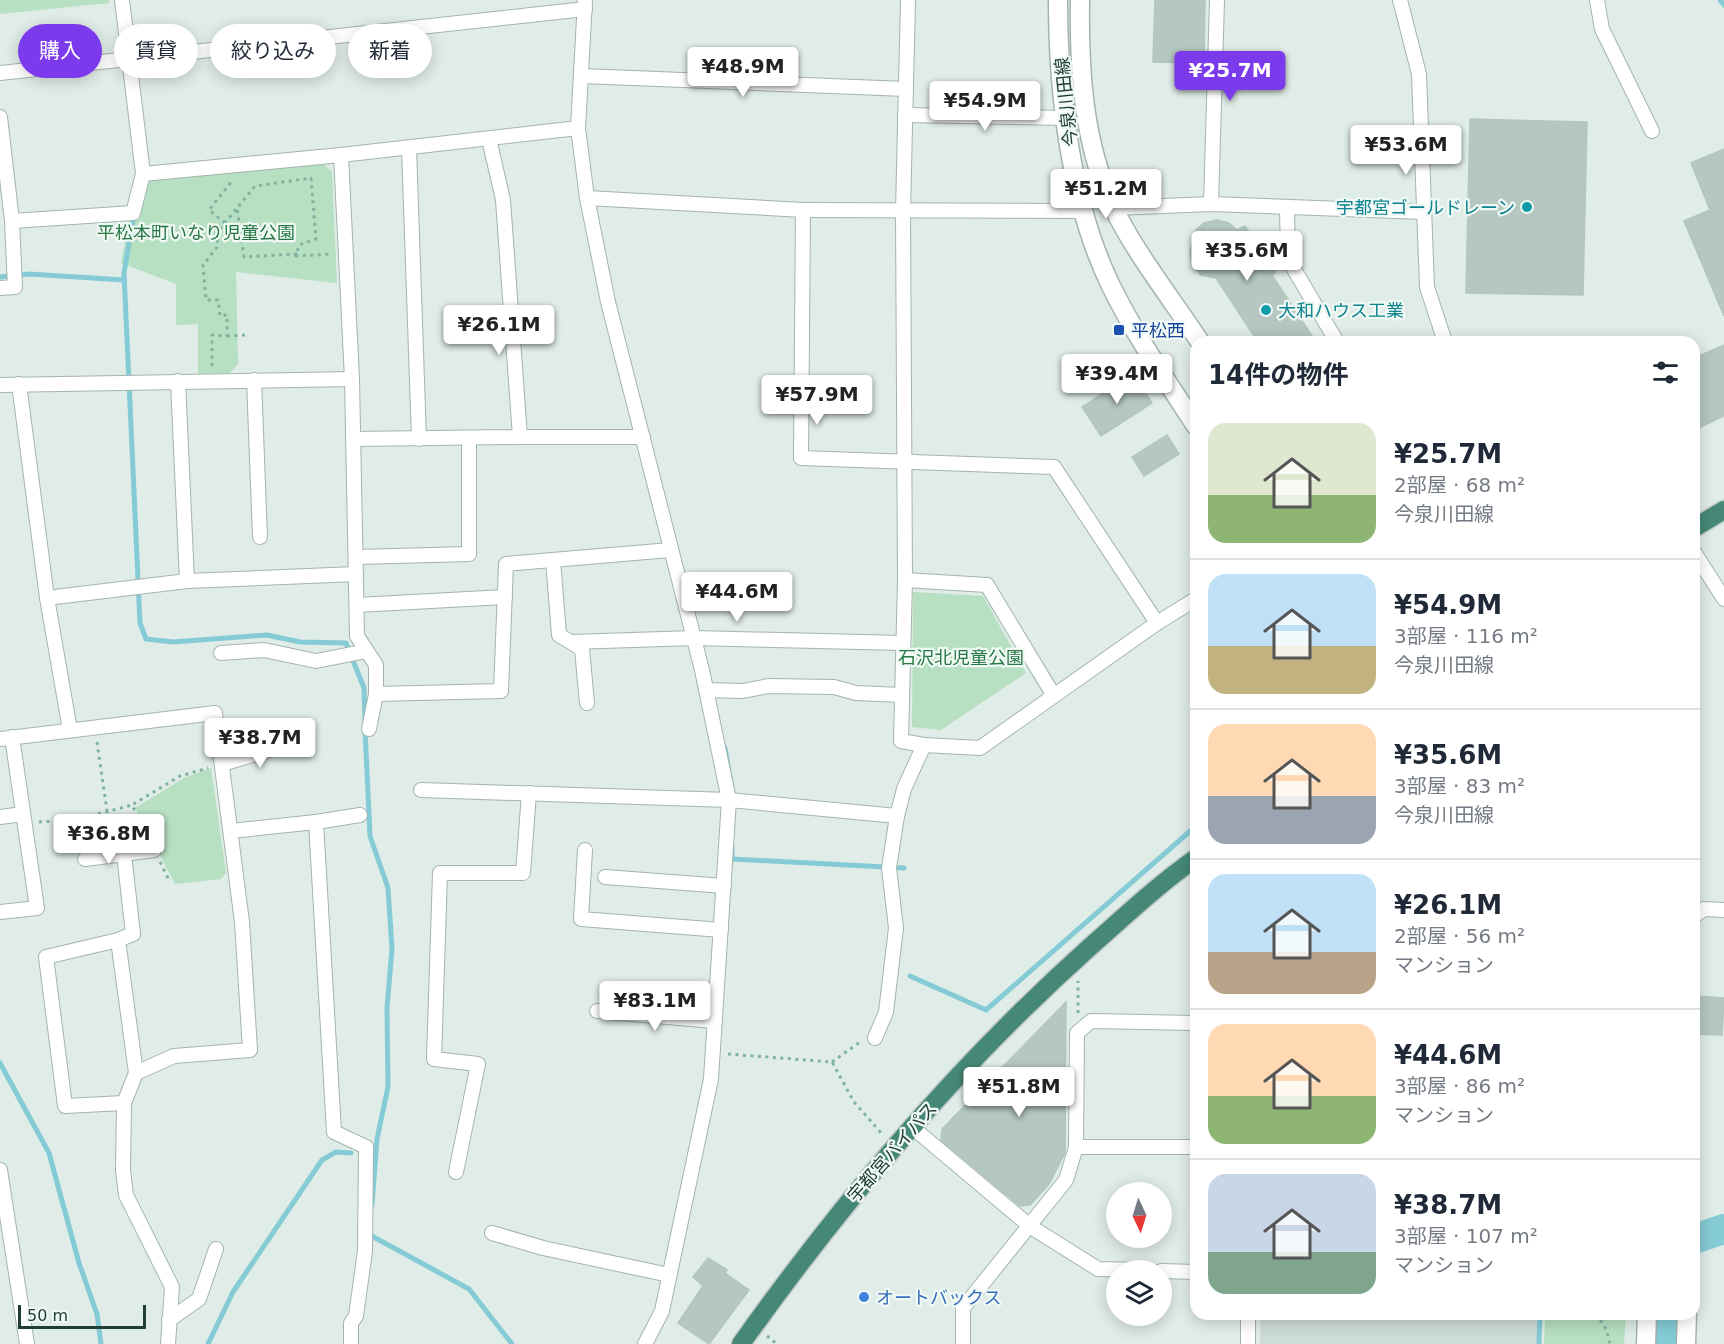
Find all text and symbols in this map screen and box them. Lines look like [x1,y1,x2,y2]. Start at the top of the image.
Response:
chip: 購入 [18,24,102,78]
chip: 賃貸 [114,24,198,78]
chip: 絞り込み [210,24,336,78]
chip: 新着 [348,24,432,78]
pin: ¥48.9M [694,47,792,98]
pin: ¥25.7M [1181,51,1279,102]
text: ¥48.9M [701,54,785,78]
street label: 今泉川田線 [1051,56,1081,148]
text: ¥25.7M [1188,58,1272,82]
pin: ¥54.9M [936,81,1034,132]
text: ¥54.9M [943,88,1027,112]
pin: ¥53.6M [1357,125,1455,176]
text: ¥53.6M [1364,132,1448,156]
pin: ¥51.2M [1057,169,1155,220]
text: ¥51.2M [1064,176,1148,200]
place label: 宇都宮ゴールドレーン [1336,197,1515,218]
marker: 宇都宮ゴールドレーン [1520,200,1534,214]
park label: 平松本町いなり児童公園 [97,222,295,243]
pin: ¥35.6M [1198,231,1296,282]
text: ¥35.6M [1205,238,1289,262]
place label: 大和ハウス工業 [1278,300,1404,321]
marker: 大和ハウス工業 [1259,303,1273,317]
pin: ¥26.1M [450,305,548,356]
text: ¥26.1M [457,312,541,336]
place label: 平松西 [1131,320,1185,341]
marker: 平松西 [1112,323,1126,337]
pin: ¥39.4M [1068,354,1166,405]
icon: filters [1649,356,1682,389]
text: 14件の物件 [1208,360,1348,390]
text: ¥39.4M [1075,361,1159,385]
pin: ¥57.9M [768,375,866,426]
text: ¥57.9M [775,382,859,406]
text: ¥25.7M [1394,439,1502,469]
icon: home [1256,447,1328,519]
text: 2部屋 · 68 m² [1394,473,1525,497]
text: 今泉川田線 [1394,502,1494,526]
pin: ¥44.6M [688,572,786,623]
text: ¥44.6M [695,579,779,603]
text: ¥54.9M [1394,590,1502,620]
icon: home [1256,598,1328,670]
text: 3部屋 · 116 m² [1394,624,1538,648]
park label: 石沢北児童公園 [898,647,1024,668]
text: 今泉川田線 [1394,653,1494,677]
pin: ¥38.7M [211,718,309,769]
text: ¥38.7M [218,725,302,749]
text: ¥35.6M [1394,740,1502,770]
icon: home [1256,748,1328,820]
text: 3部屋 · 83 m² [1394,774,1525,798]
text: 今泉川田線 [1394,803,1494,827]
pin: ¥36.8M [60,814,158,865]
text: ¥36.8M [67,821,151,845]
text: ¥26.1M [1394,890,1502,920]
icon: home [1256,898,1328,970]
text: 2部屋 · 56 m² [1394,924,1525,948]
text: マンション [1394,953,1494,977]
pin: ¥83.1M [606,981,704,1032]
text: ¥83.1M [613,988,697,1012]
text: ¥44.6M [1394,1040,1502,1070]
icon: home [1256,1048,1328,1120]
pin: ¥51.8M [970,1067,1068,1118]
text: ¥51.8M [977,1074,1061,1098]
text: 3部屋 · 86 m² [1394,1074,1525,1098]
street label: 宇都宮バイパス [843,1098,941,1206]
text: マンション [1394,1103,1494,1127]
north arrow [1106,1182,1172,1248]
map controls [1106,1182,1172,1326]
text: ¥38.7M [1394,1190,1502,1220]
icon: home [1256,1198,1328,1270]
text: 3部屋 · 107 m² [1394,1224,1538,1248]
text: マンション [1394,1253,1494,1277]
button: layers [1106,1260,1172,1326]
place label: オートバックス [876,1287,1001,1308]
marker: オートバックス [857,1290,871,1304]
scale bar [18,1302,146,1330]
text: 50 m [27,1306,68,1325]

